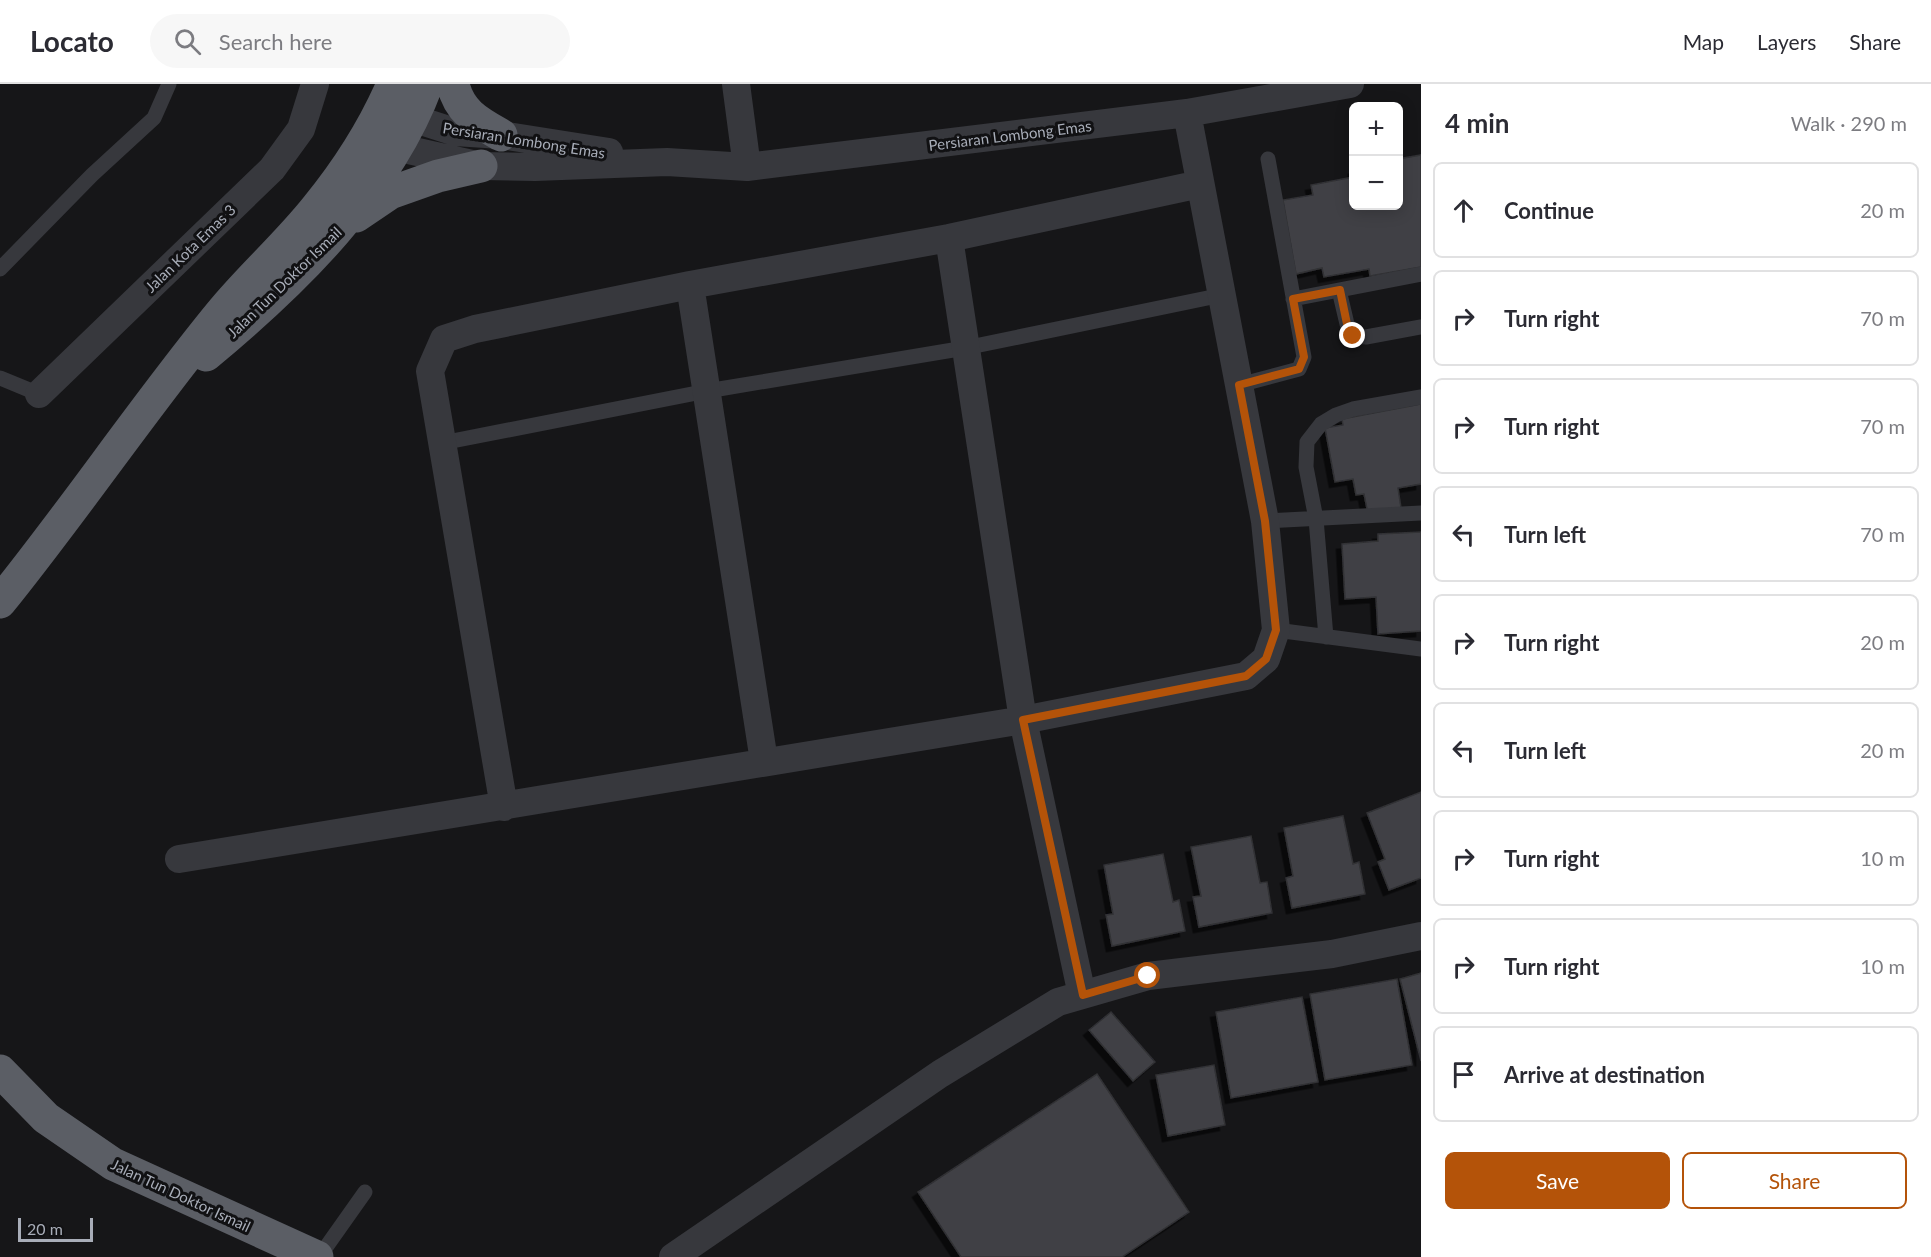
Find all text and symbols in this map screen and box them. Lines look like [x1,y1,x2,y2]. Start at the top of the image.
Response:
search box [150,14,570,68]
text: Locato [30,24,114,58]
icon: search [171,25,204,58]
text: Search here [219,28,332,55]
text: Map [1683,29,1724,54]
text: Layers [1757,29,1816,54]
text: Share [1849,29,1901,54]
map controls [1349,102,1403,210]
button: + [1349,102,1403,156]
text: 4 min [1445,107,1509,139]
text: Walk · 290 m [1791,111,1907,135]
street label: Persiaran Lombong Emas [927,116,1093,154]
street label: Persiaran Lombong Emas [442,118,606,162]
button: − [1349,156,1403,210]
icon: ahead [1447,194,1480,227]
text: Continue [1504,197,1594,224]
text: 20 m [1860,198,1905,222]
street label: Jalan Kota Emas 3 [141,200,239,296]
street label: Jalan Tun Doktor Ismail [223,223,345,341]
icon: right [1447,302,1480,335]
text: Turn right [1504,305,1599,332]
text: 70 m [1860,306,1905,330]
route end [1339,322,1365,348]
icon: right [1447,410,1480,443]
text: Turn right [1504,413,1599,440]
text: 70 m [1860,414,1905,438]
icon: left [1447,518,1480,551]
text: Turn left [1504,521,1586,548]
text: 70 m [1860,522,1905,546]
icon: right [1447,626,1480,659]
text: Turn right [1504,629,1599,656]
text: 20 m [1860,630,1905,654]
icon: left [1447,734,1480,767]
text: Turn left [1504,737,1586,764]
text: 20 m [1860,738,1905,762]
icon: right [1447,842,1480,875]
text: Turn right [1504,845,1599,872]
text: 10 m [1860,846,1905,870]
icon: right [1447,950,1480,983]
text: Turn right [1504,953,1599,980]
text: 10 m [1860,954,1905,978]
route start [1134,962,1160,988]
icon: arrive [1447,1058,1480,1091]
text: Arrive at destination [1504,1061,1705,1088]
button: Save [1445,1152,1670,1209]
button: Share [1682,1152,1907,1209]
street label: Jalan Tun Doktor Ismail [108,1155,254,1235]
scale bar [18,1215,93,1242]
text: 20 m [27,1219,63,1238]

